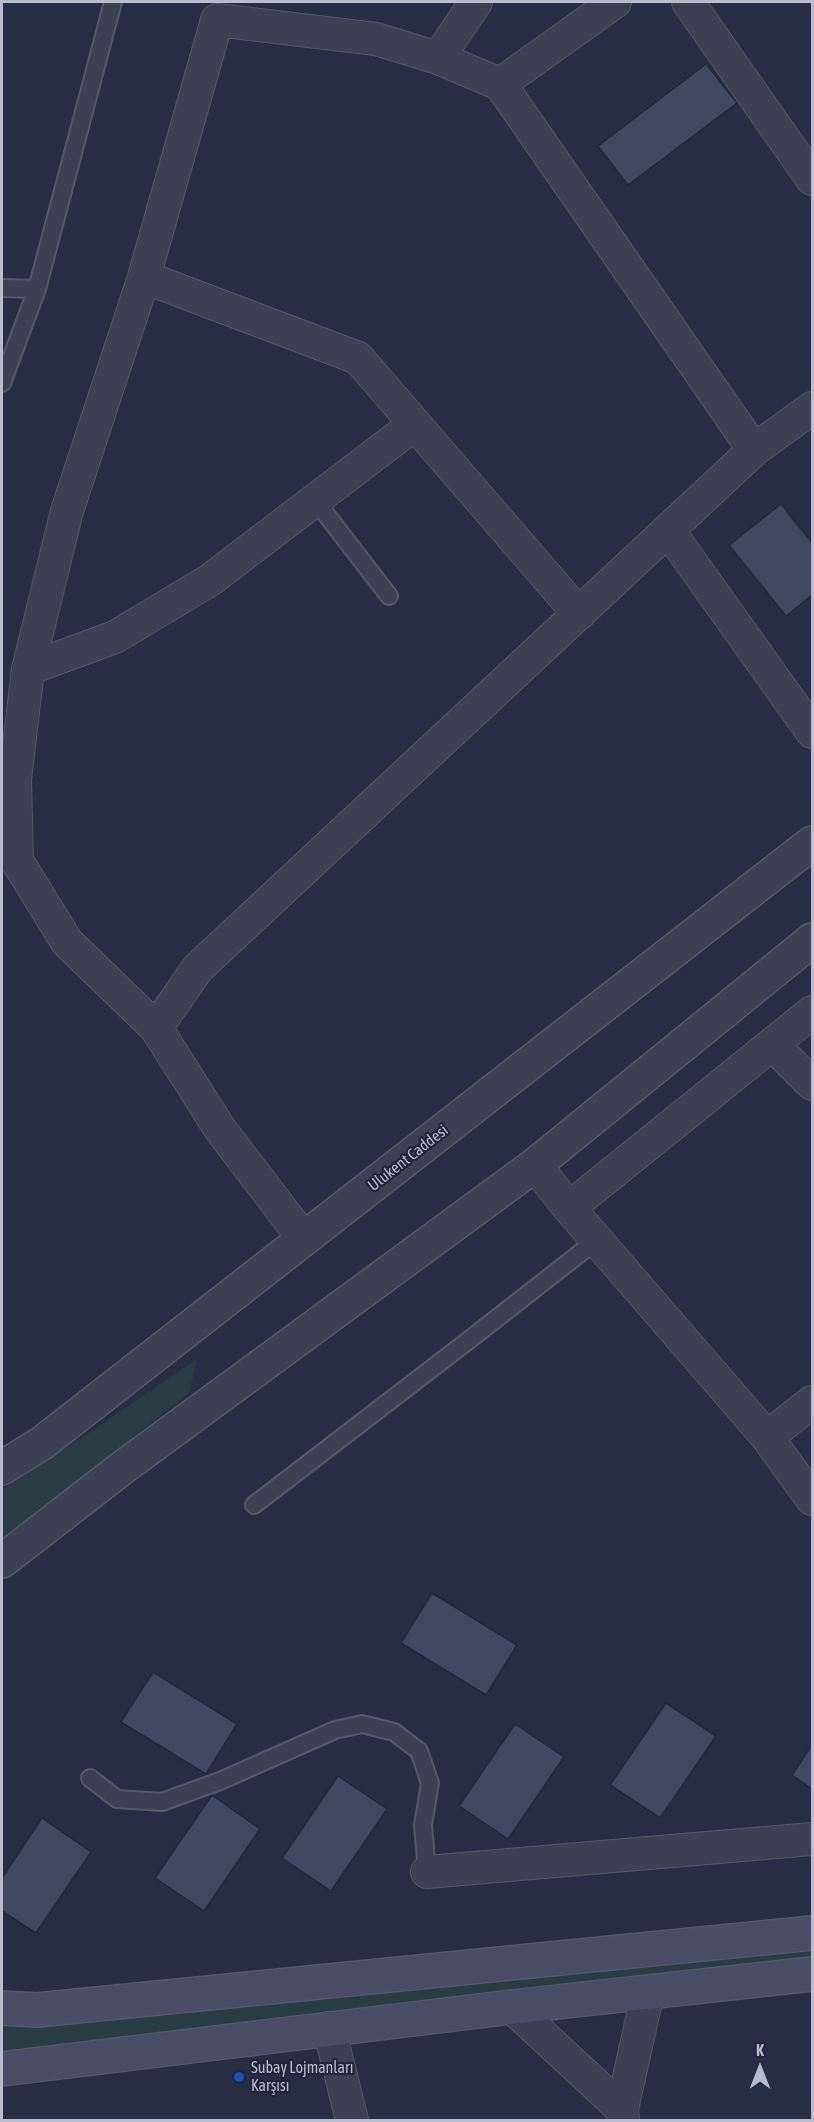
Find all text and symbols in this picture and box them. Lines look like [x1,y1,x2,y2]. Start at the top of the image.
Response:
street label: Ulukent Caddesi [364,1121,452,1195]
north arrow [730,2038,790,2098]
text: K [756,2041,764,2059]
place label: Subay Lojmanları Karşısı [251,2058,353,2096]
marker: Subay Lojmanları Karşısı [232,2070,246,2084]

